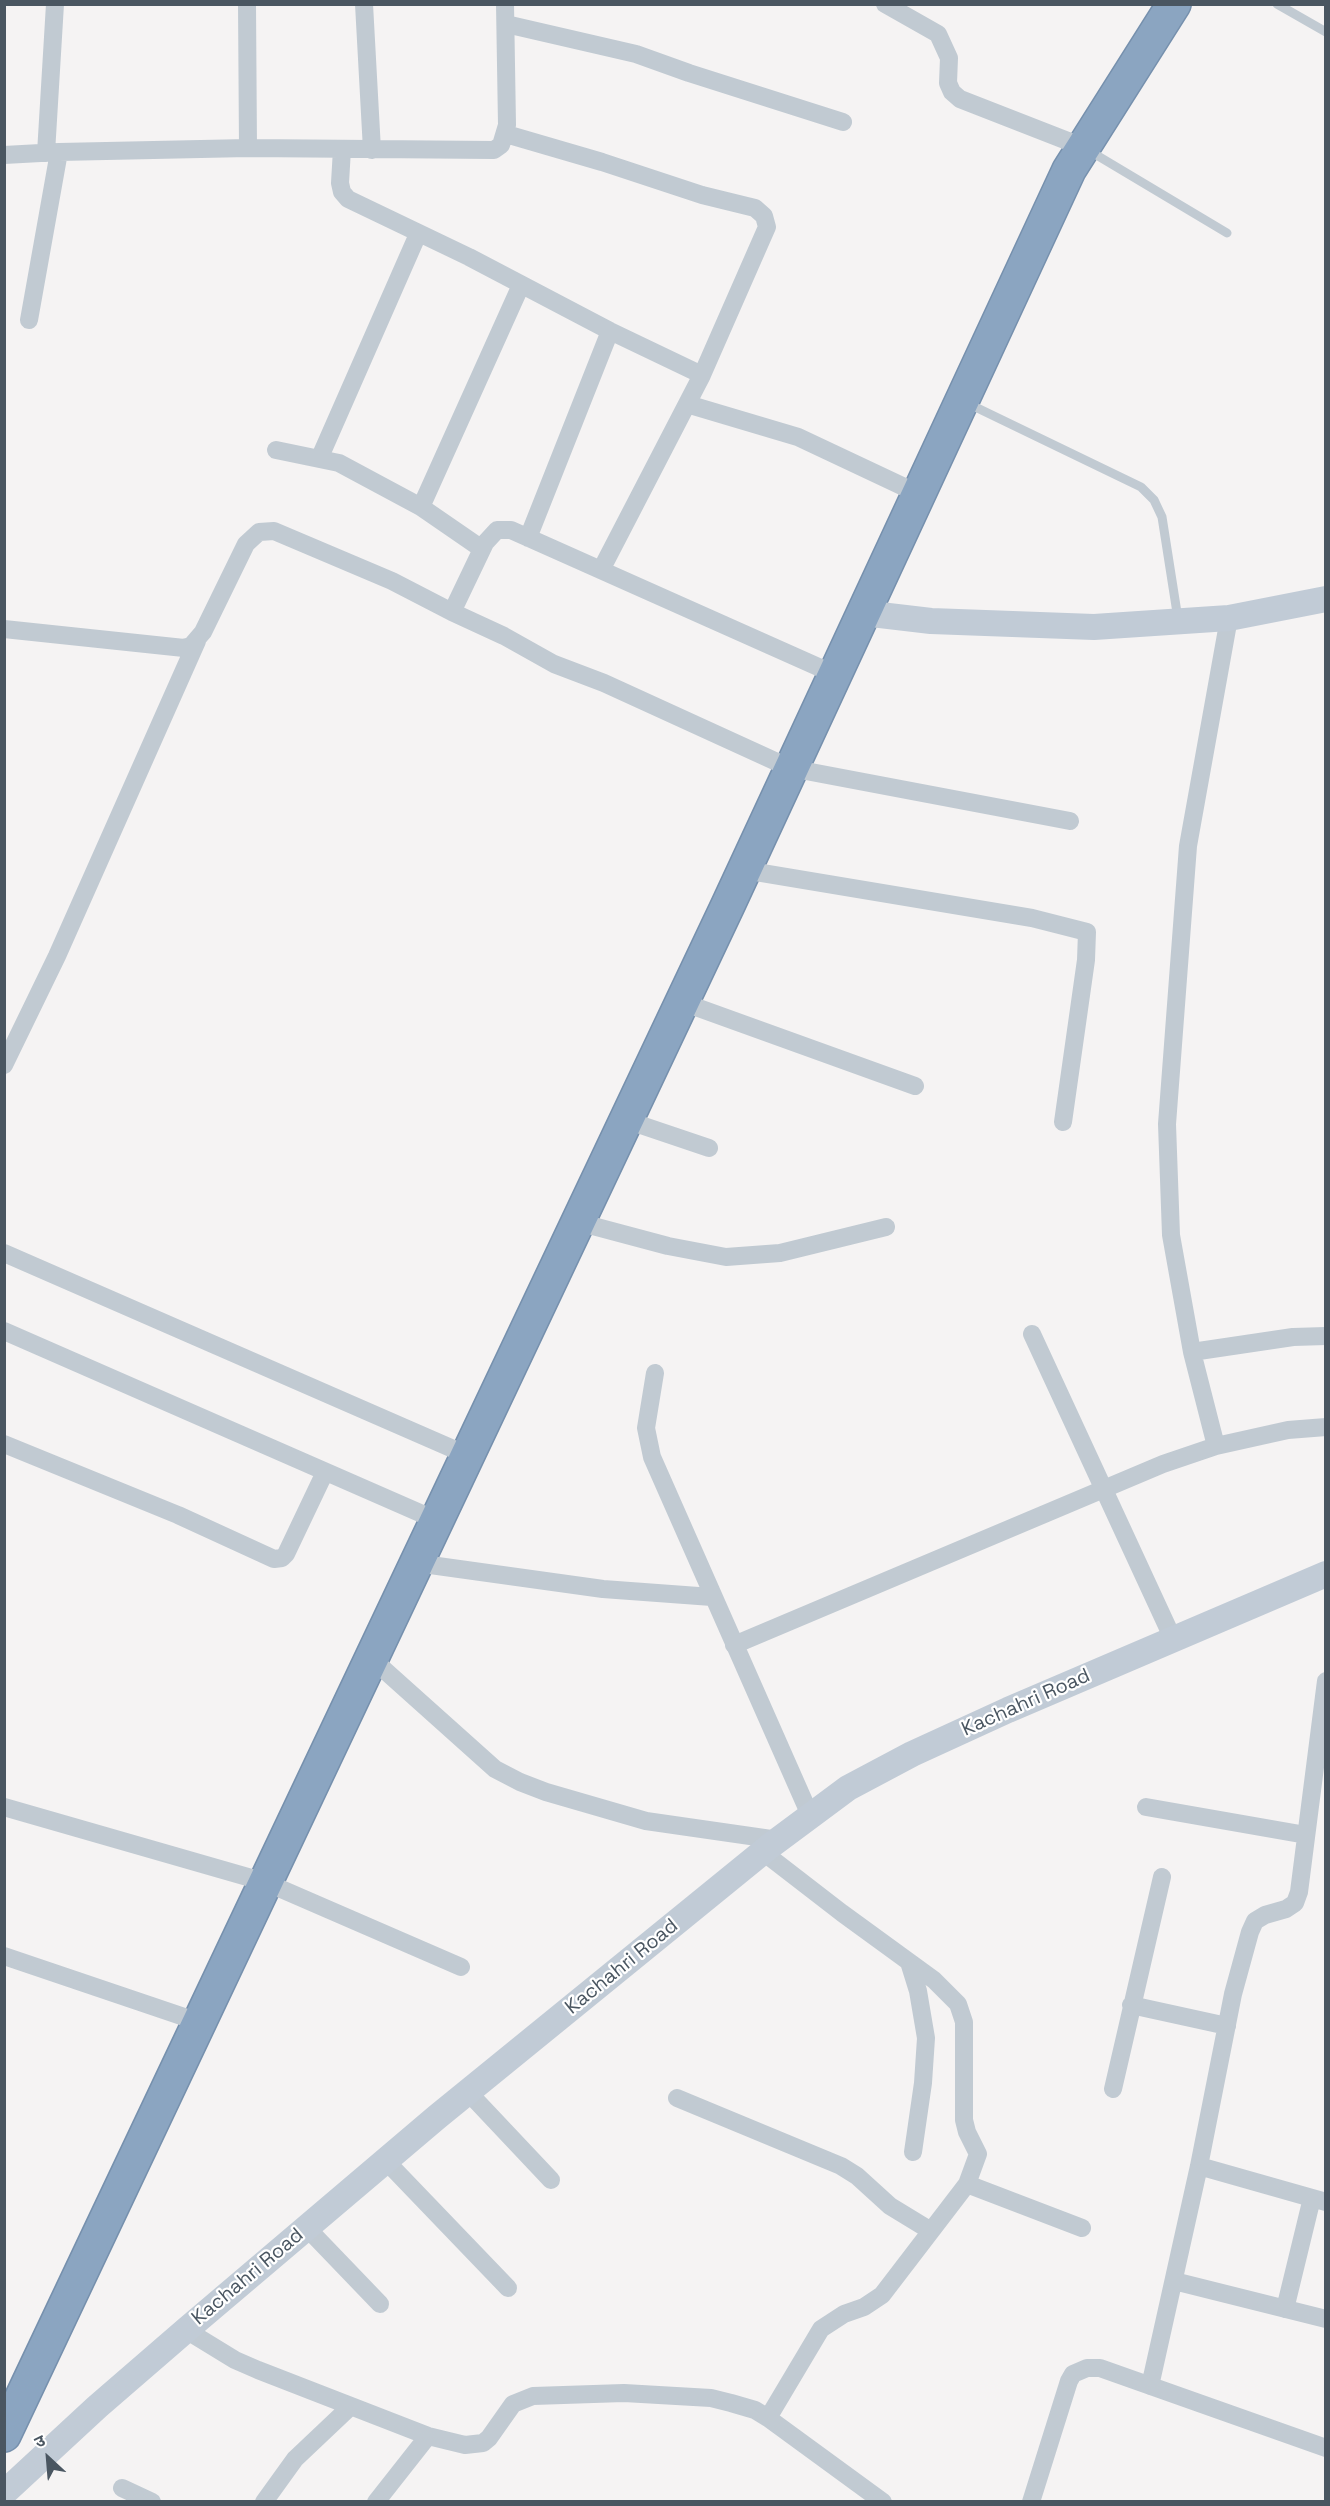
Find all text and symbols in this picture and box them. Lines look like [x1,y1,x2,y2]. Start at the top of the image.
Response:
street label: Kachahri Road [958,1664,1094,1742]
street label: Kachahri Road [561,1914,683,2020]
street label: Kachahri Road [187,2223,309,2331]
north arrow [18,2428,78,2488]
text: उ [31,2430,49,2453]

